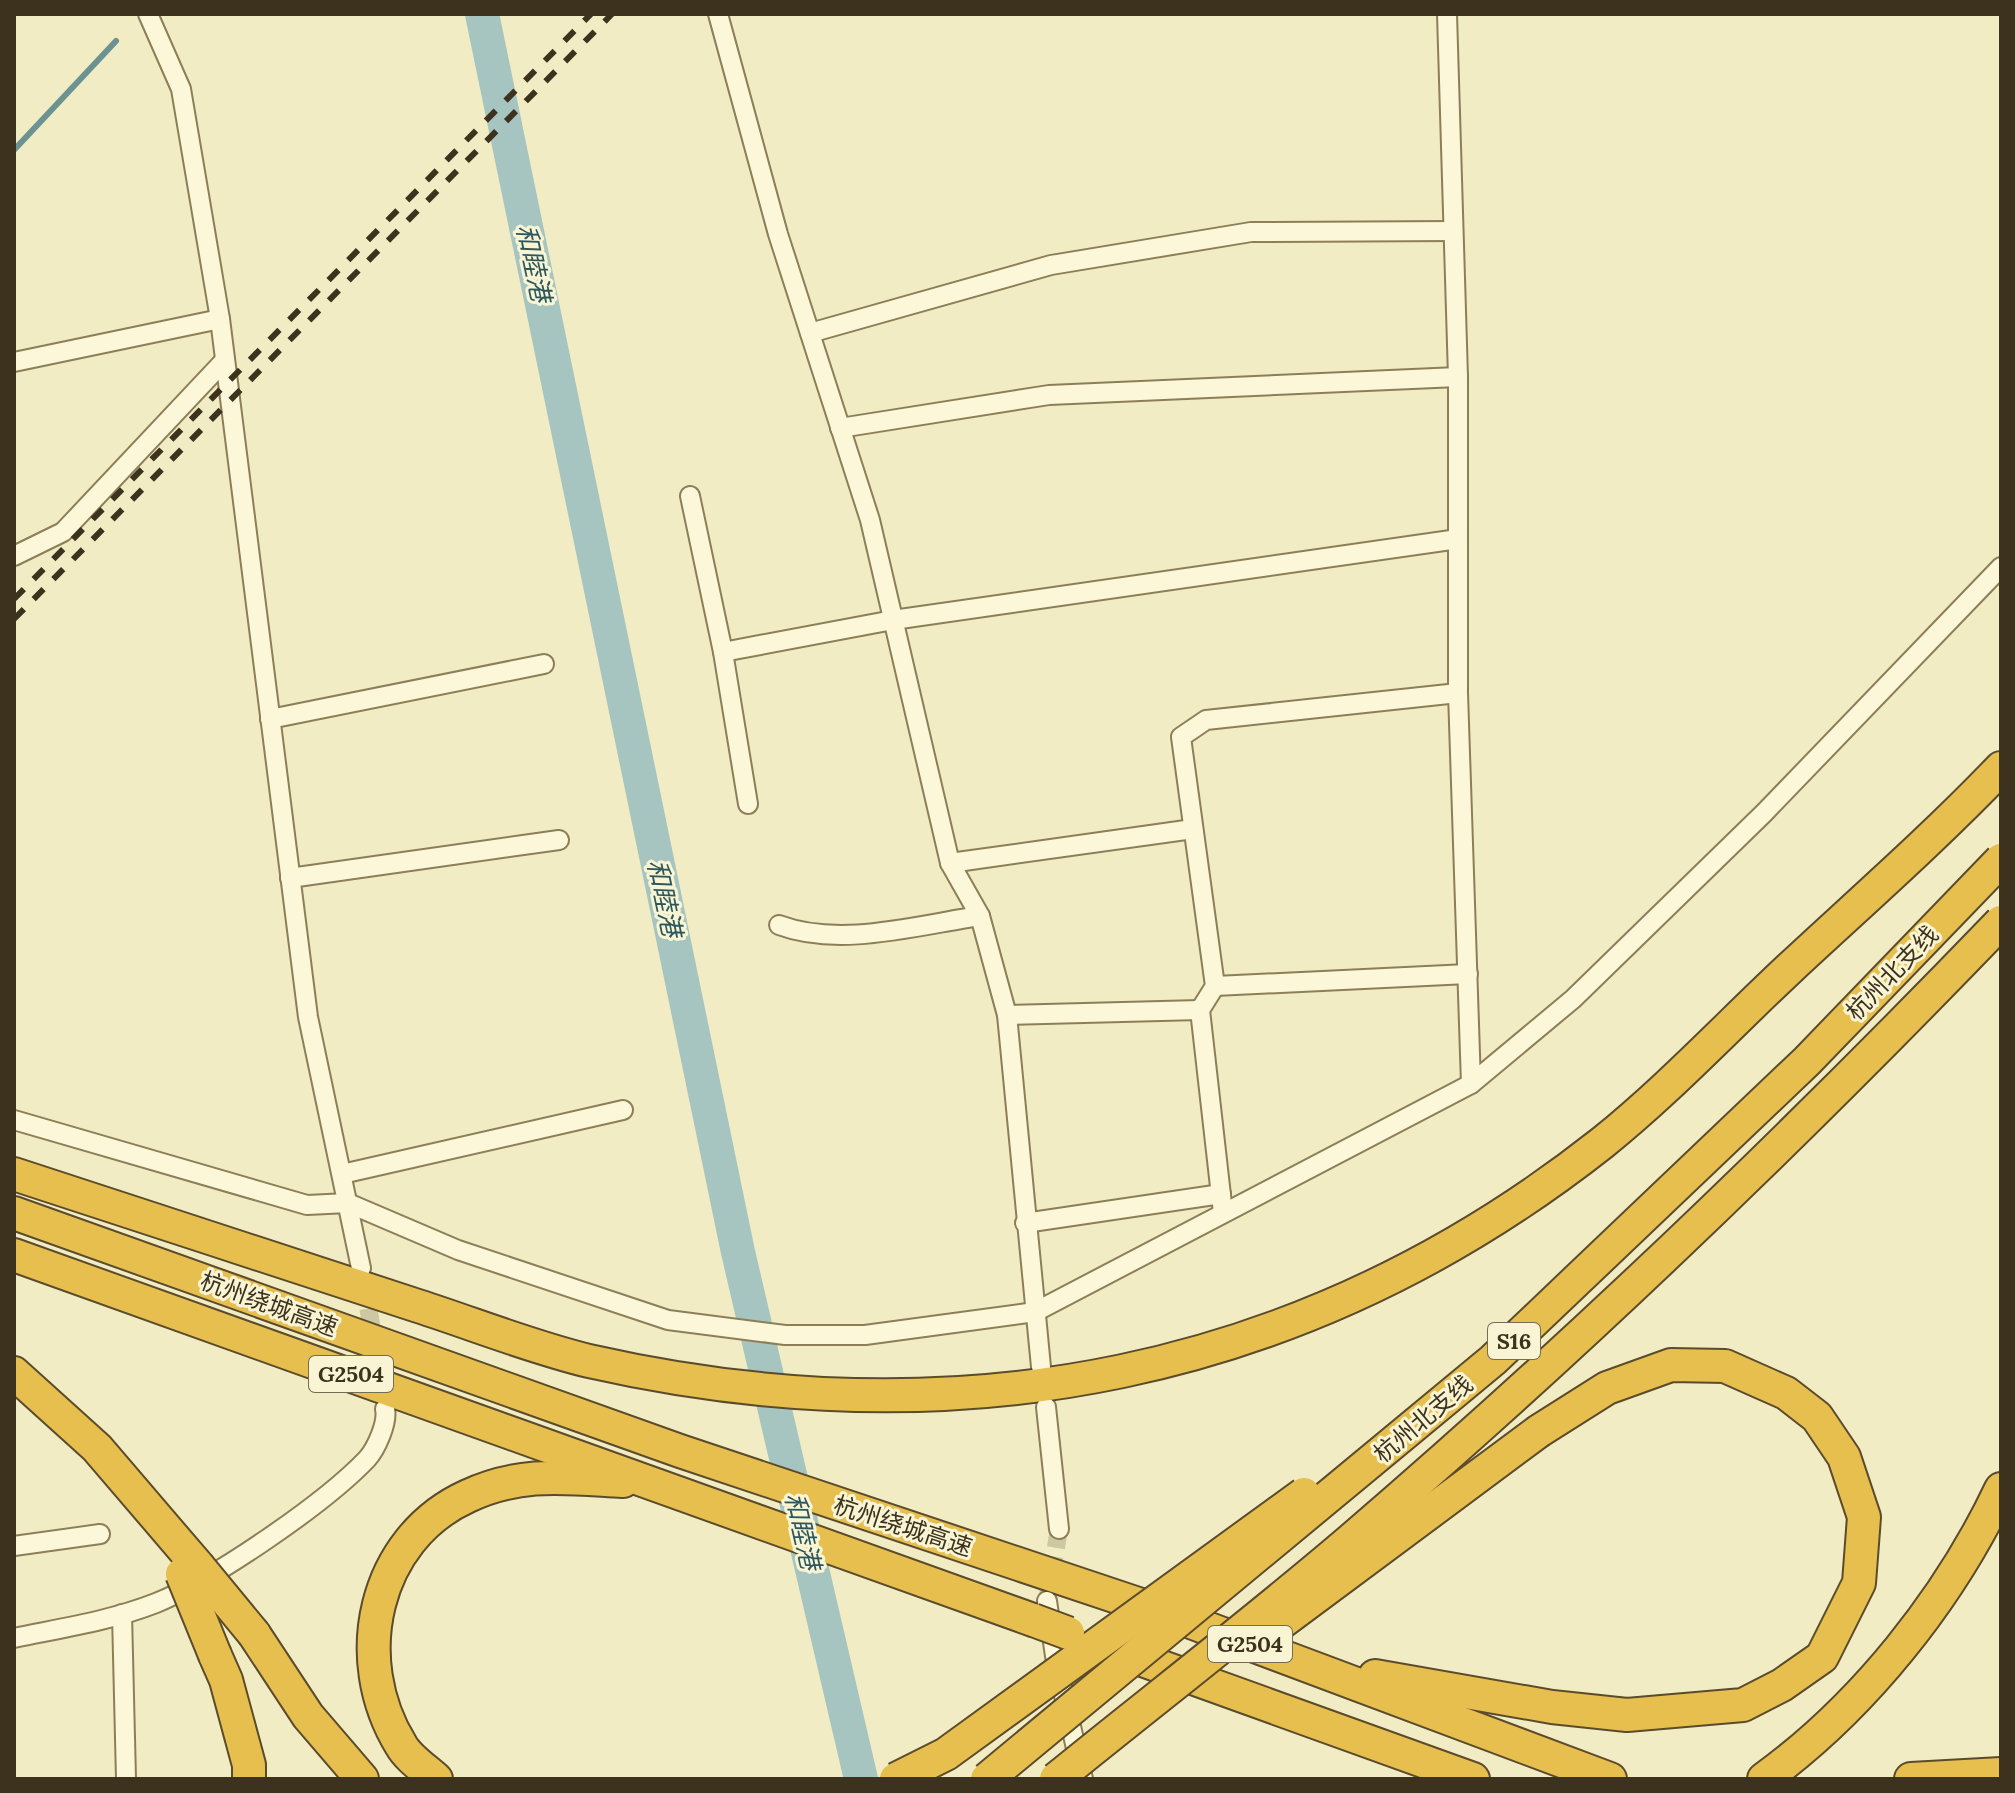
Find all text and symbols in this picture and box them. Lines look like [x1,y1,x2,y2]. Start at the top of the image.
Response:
water label: 和睦港 [510,221,559,308]
water label: 和睦港 [641,856,690,943]
street label: 杭州北支线 [1839,919,1945,1027]
street label: 杭州绕城高速 [196,1265,342,1343]
road number: S16 [1488,1323,1540,1359]
road number: G2504 [309,1356,393,1392]
street label: 杭州北支线 [1367,1369,1479,1469]
water label: 和睦港 [778,1489,829,1577]
street label: 杭州绕城高速 [830,1489,976,1563]
road number: G2504 [1208,1626,1292,1662]

